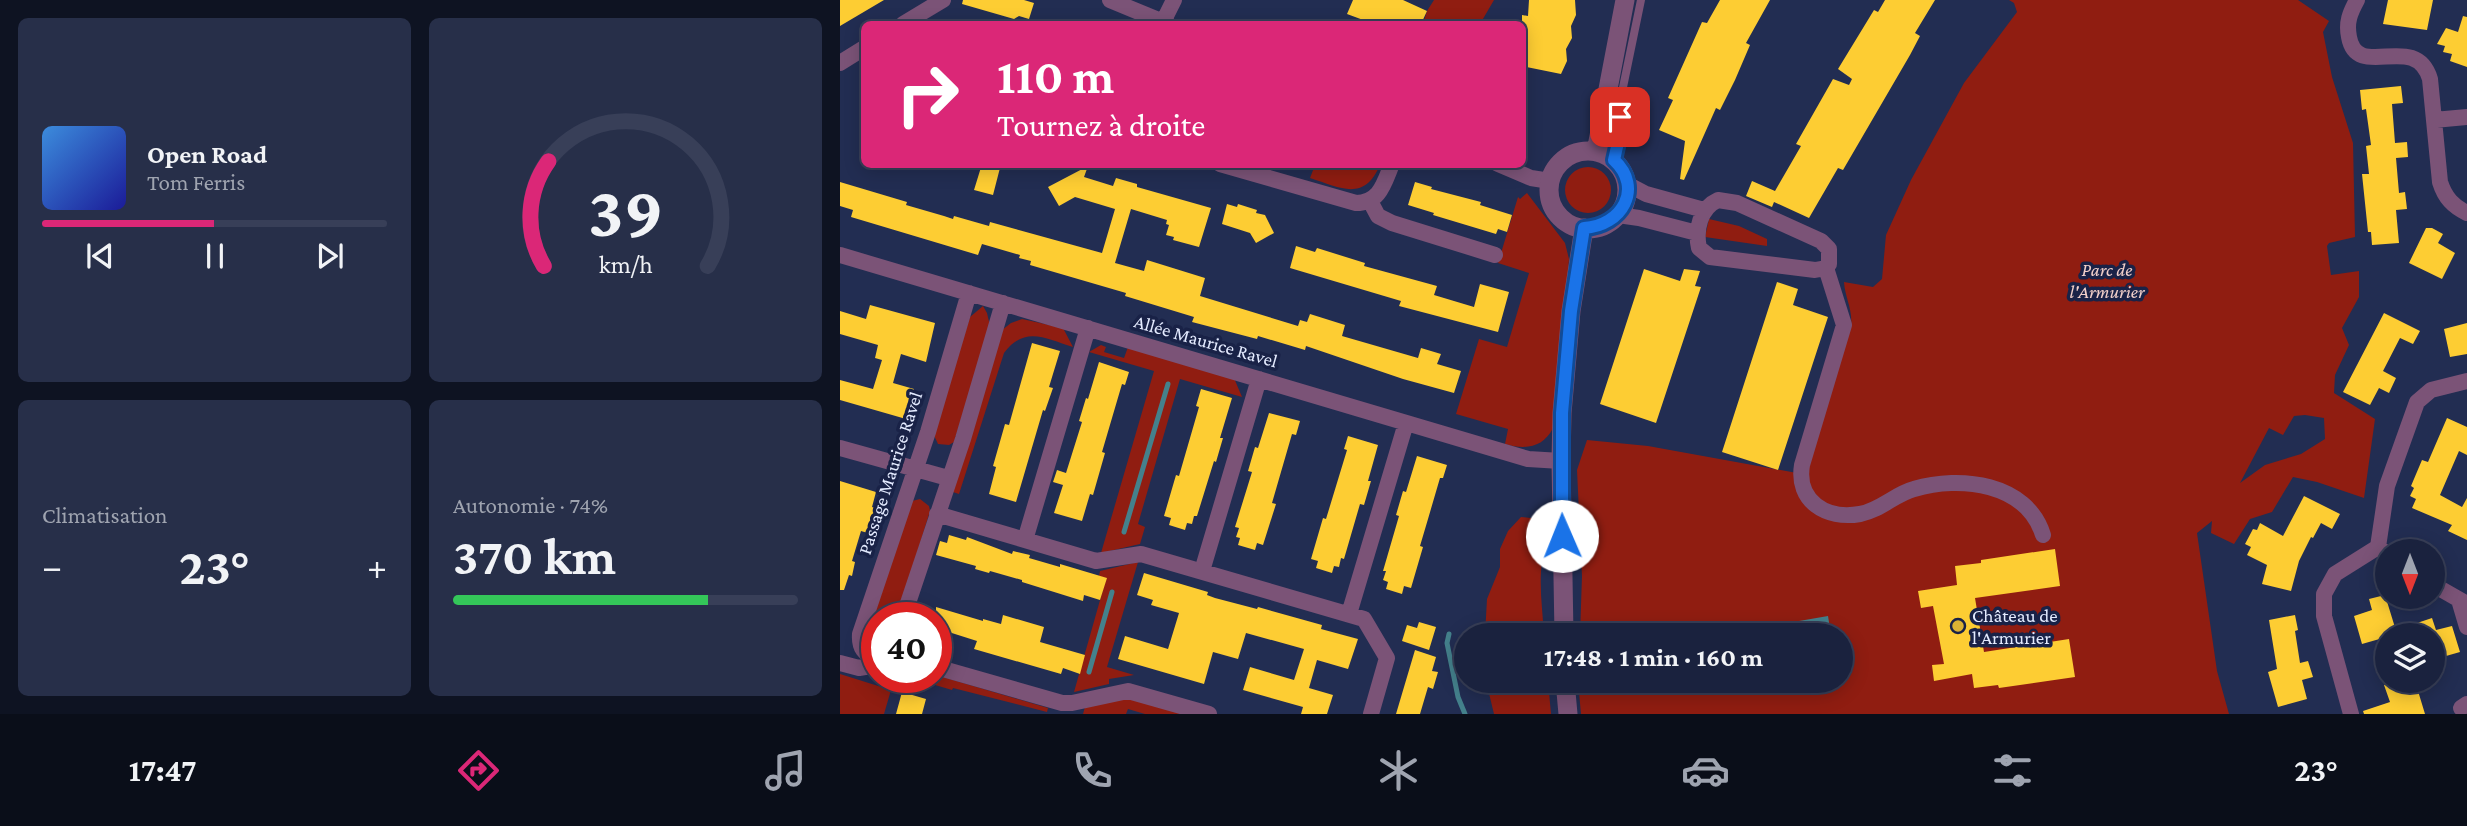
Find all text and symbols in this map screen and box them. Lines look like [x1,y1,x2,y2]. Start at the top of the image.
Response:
icon: right [882,49,973,140]
text: 110 m [997,49,1114,104]
pin [1590,87,1650,147]
icon: arrive [1601,98,1639,136]
text: Tournez à droite [997,107,1205,143]
text: Open Road [147,140,267,169]
text: Tom Ferris [147,169,245,195]
text: 39 [588,172,663,253]
icon: previous [81,237,119,275]
icon: pause [196,237,234,275]
icon: next [311,237,349,275]
text: km/h [599,251,652,278]
park label: Parc de l'Armurier [2069,259,2146,302]
street label: Allée Maurice Ravel [1132,310,1280,372]
street label: Passage Maurice Ravel [854,389,926,557]
text: Autonomie · 74% [453,492,608,518]
position arrow [1525,499,1599,573]
text: Climatisation [42,502,167,528]
text: 370 km [453,527,616,585]
text: 23° [179,537,250,595]
north arrow [2375,539,2445,609]
map controls [2375,539,2445,693]
text: − [42,545,62,587]
text: + [367,545,387,587]
speed limit sign: 40 [861,602,952,693]
place label: Château de l'Armurier [1972,605,2058,648]
marker: Château de l'Armurier [1950,618,1966,634]
button: layers [2375,623,2445,693]
text: 17:48 · 1 min · 160 m [1544,643,1763,672]
icon: directions [454,746,503,795]
icon: music [761,746,810,795]
icon: phone [1068,746,1117,795]
icon: climate [1374,746,1423,795]
icon: car [1681,746,1730,795]
icon: filters [1988,746,2037,795]
text: 17:47 [129,752,197,788]
text: 23° [2294,752,2338,788]

